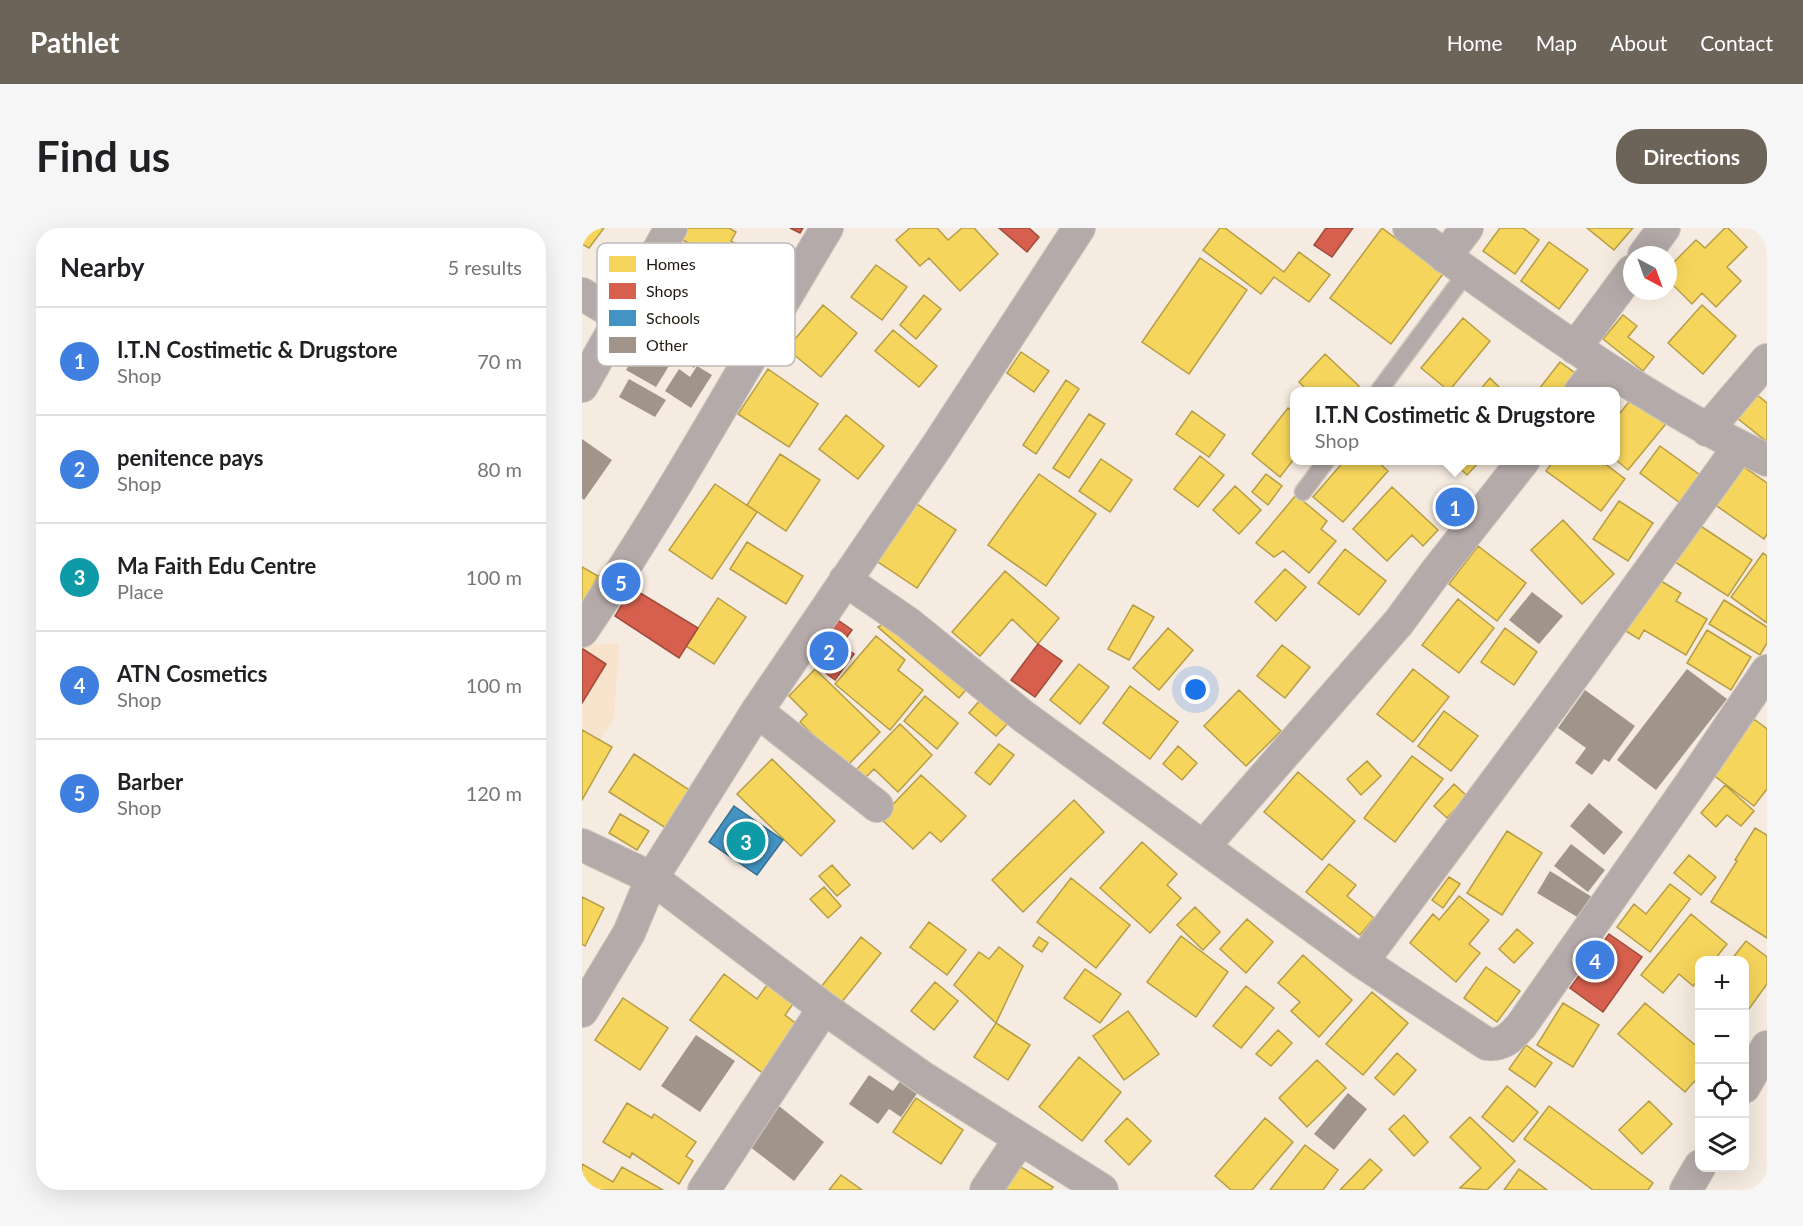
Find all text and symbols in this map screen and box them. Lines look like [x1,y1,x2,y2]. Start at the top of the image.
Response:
text: Pathlet [30,25,119,59]
text: Home [1447,30,1503,55]
text: Map [1536,30,1577,55]
text: About [1610,30,1667,55]
text: Contact [1700,30,1773,55]
button: Directions [1616,129,1767,184]
text: Find us [36,131,170,181]
legend [597,243,795,366]
north arrow [1623,246,1677,300]
text: Nearby [60,251,145,283]
text: Homes [646,254,696,273]
text: 5 results [447,255,522,279]
text: Shops [646,281,689,300]
text: Schools [646,308,700,327]
text: Other [646,335,688,354]
text: I.T.N Costimetic & Drugstore [117,336,398,363]
text: 1 [74,349,85,373]
text: 70 m [477,349,522,373]
text: Shop [117,363,161,387]
popup [1290,387,1620,465]
text: I.T.N Costimetic & Drugstore [1315,401,1595,428]
text: Shop [1315,428,1359,452]
text: penitence pays [117,444,263,471]
text: 2 [74,457,85,481]
text: 80 m [477,457,522,481]
text: Shop [117,471,161,495]
pin: 1 [1436,484,1474,530]
text: Ma Faith Edu Centre [117,552,316,579]
pin: 5 [602,560,640,604]
text: 3 [74,565,85,589]
text: 100 m [466,565,522,589]
text: Place [117,579,164,603]
pin: 2 [810,628,848,674]
text: ATN Cosmetics [117,660,267,687]
text: 4 [74,673,85,697]
text: 100 m [466,673,522,697]
your location [1181,675,1210,704]
text: Shop [117,687,161,711]
text: Barber [117,768,183,795]
text: 5 [74,781,85,805]
text: 120 m [466,781,522,805]
text: Shop [117,795,161,819]
pin: 3 [726,818,766,864]
pin: 4 [1576,938,1614,982]
map controls [1695,956,1749,1172]
button: + [1695,956,1749,1010]
button: − [1695,1010,1749,1064]
button: locate [1695,1064,1749,1118]
button: layers [1695,1118,1749,1172]

